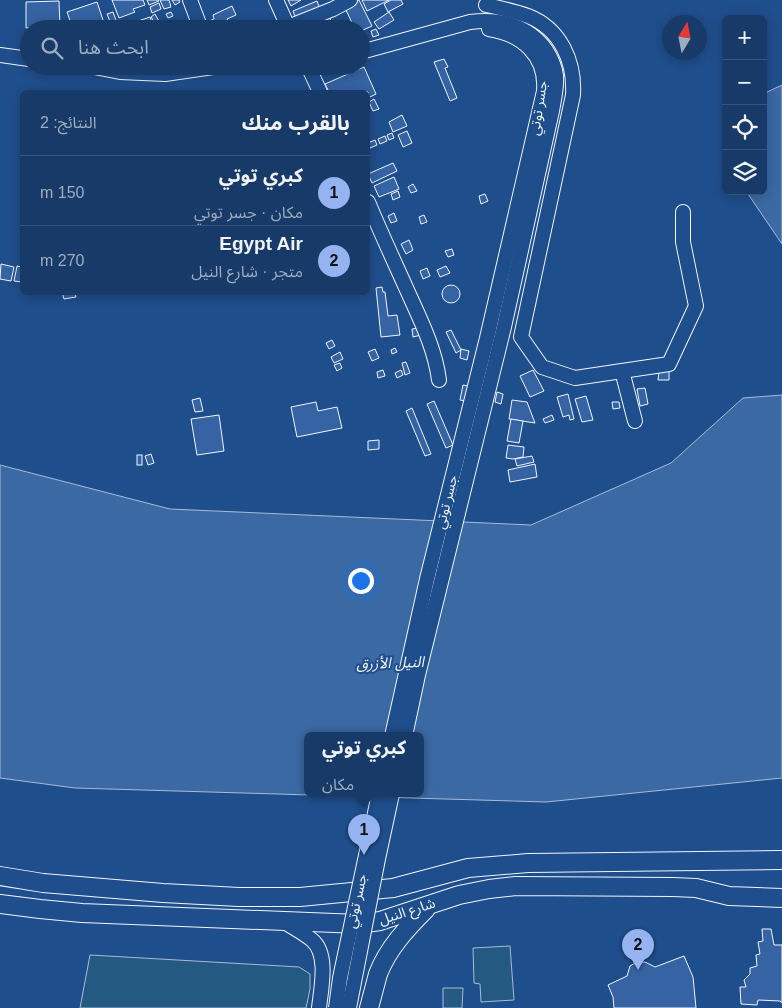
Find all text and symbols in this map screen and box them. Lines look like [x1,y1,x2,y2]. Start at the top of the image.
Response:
north arrow [662,15,707,60]
map controls [722,15,767,195]
button: + [722,15,767,60]
search box [20,20,370,75]
icon: search [38,34,66,62]
text: ابحث هنا [78,37,149,58]
button: − [722,60,767,105]
street label: جسر توتي [526,80,553,137]
button: locate [722,105,767,150]
text: بالقرب منك [242,111,350,134]
text: النتائج: 2 [40,114,97,131]
button: layers [722,150,767,195]
text: كبري توتي [219,165,303,186]
text: 150 m [40,184,84,201]
text: 1 [330,184,338,201]
text: مكان · جسر توتي [194,204,303,221]
text: Egypt Air [219,233,303,254]
text: 270 m [40,252,84,269]
text: 2 [330,252,338,269]
text: متجر · شارع النيل [191,263,303,280]
street label: جسر توتي [432,473,464,531]
your location [348,568,374,594]
water label: النيل الأزرق [356,653,426,673]
popup [304,732,424,797]
text: كبري توتي [322,737,406,758]
text: مكان [322,776,354,793]
pin: 1 [348,814,380,855]
street label: جسر توتي [342,872,373,930]
street label: شارع النيل [377,894,438,930]
pin: 2 [622,929,654,970]

